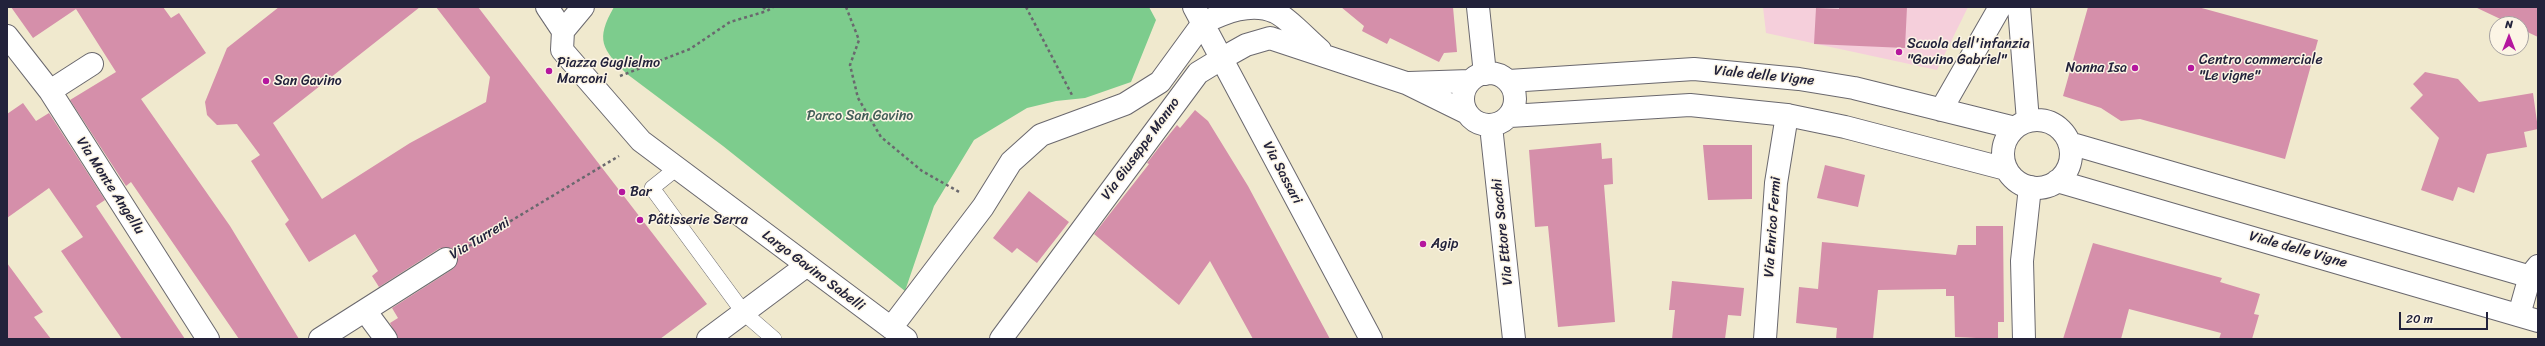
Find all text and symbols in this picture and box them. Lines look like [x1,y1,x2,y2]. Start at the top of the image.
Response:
text: N [2505,15,2513,34]
north arrow [2489,16,2529,56]
place label: Scuola dell'infanzia "Gavino Gabriel" [1907,36,2030,68]
marker: Scuola dell'infanzia "Gavino Gabriel" [1894,47,1904,57]
place label: Centro commerciale "Le vigne" [2199,52,2323,84]
place label: Piazza Guglielmo Marconi [557,55,660,88]
place label: Nonna Isa [2065,60,2127,76]
street label: Viale delle Vigne [1713,62,1815,90]
marker: Nonna Isa [2130,63,2140,73]
marker: Centro commerciale "Le vigne" [2186,63,2196,73]
marker: Piazza Guglielmo Marconi [544,66,554,76]
place label: San Gavino [274,73,342,89]
marker: San Gavino [261,76,271,86]
street label: Via Giuseppe Manno [1098,95,1184,203]
park label: Parco San Gavino [807,108,913,124]
street label: Via Monte Angellu [72,134,148,238]
street label: Via Sassari [1259,139,1305,207]
street label: Via Enrico Fermi [1761,176,1785,278]
street label: Via Ettore Sacchi [1489,178,1517,286]
place label: Bar [630,184,652,200]
marker: Bar [617,187,627,197]
place label: Pâtisserie Serra [648,212,748,228]
street label: Via Turreni [447,215,513,263]
marker: Pâtisserie Serra [635,215,645,225]
street label: Largo Gavino Sabelli [758,227,868,315]
street label: Viale delle Vigne [2247,228,2349,272]
place label: Agip [1431,236,1459,252]
marker: Agip [1418,239,1428,249]
scale bar [2401,304,2490,330]
text: 20 m [2406,308,2433,330]

